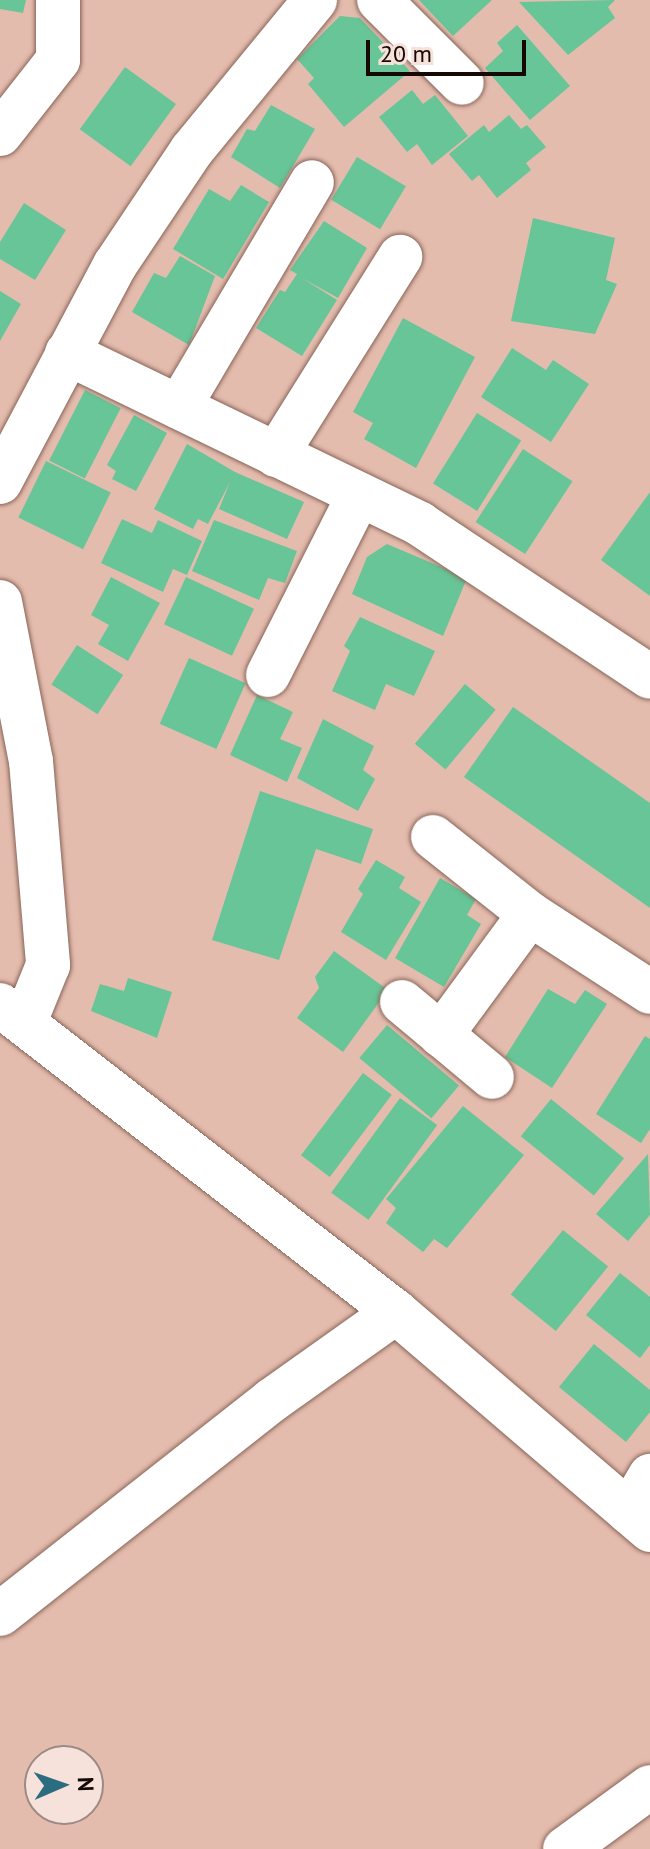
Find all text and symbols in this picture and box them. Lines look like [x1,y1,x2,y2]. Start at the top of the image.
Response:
scale bar [370,24,530,74]
text: 20 m [380,38,432,69]
north arrow [24,1745,104,1825]
text: N [72,1777,100,1792]

